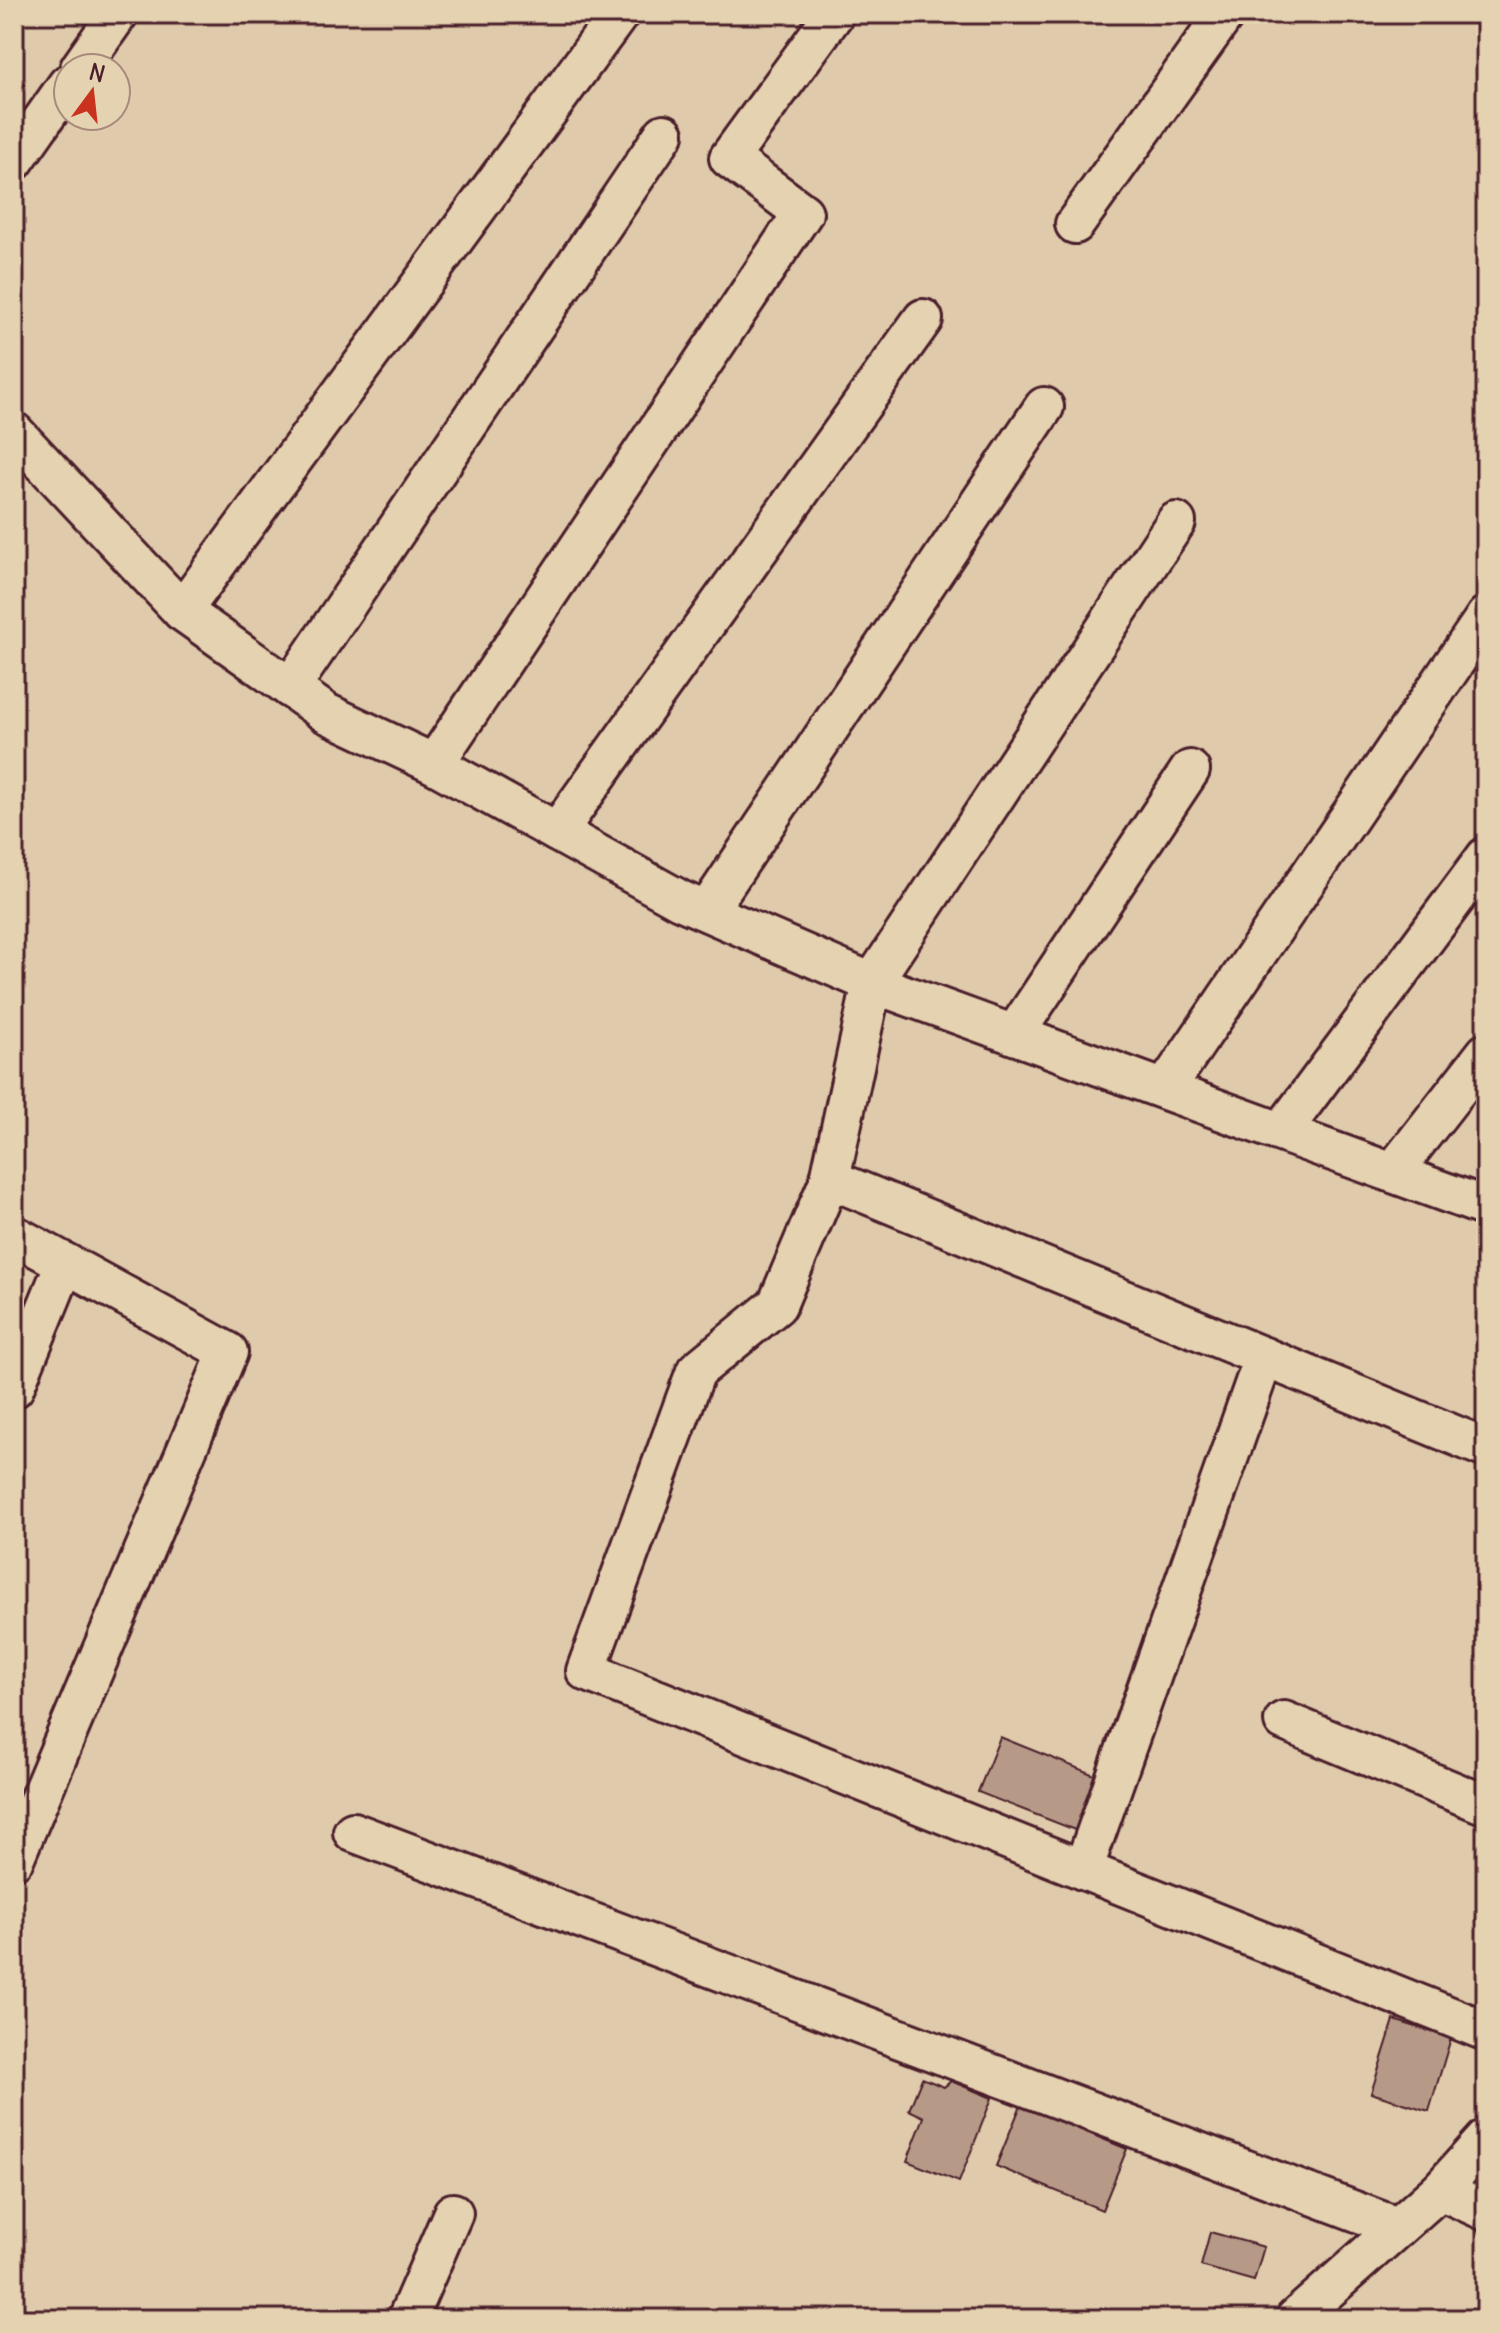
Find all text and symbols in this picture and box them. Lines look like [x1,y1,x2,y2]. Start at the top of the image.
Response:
north arrow [52,52,132,132]
text: N [86,57,108,88]

